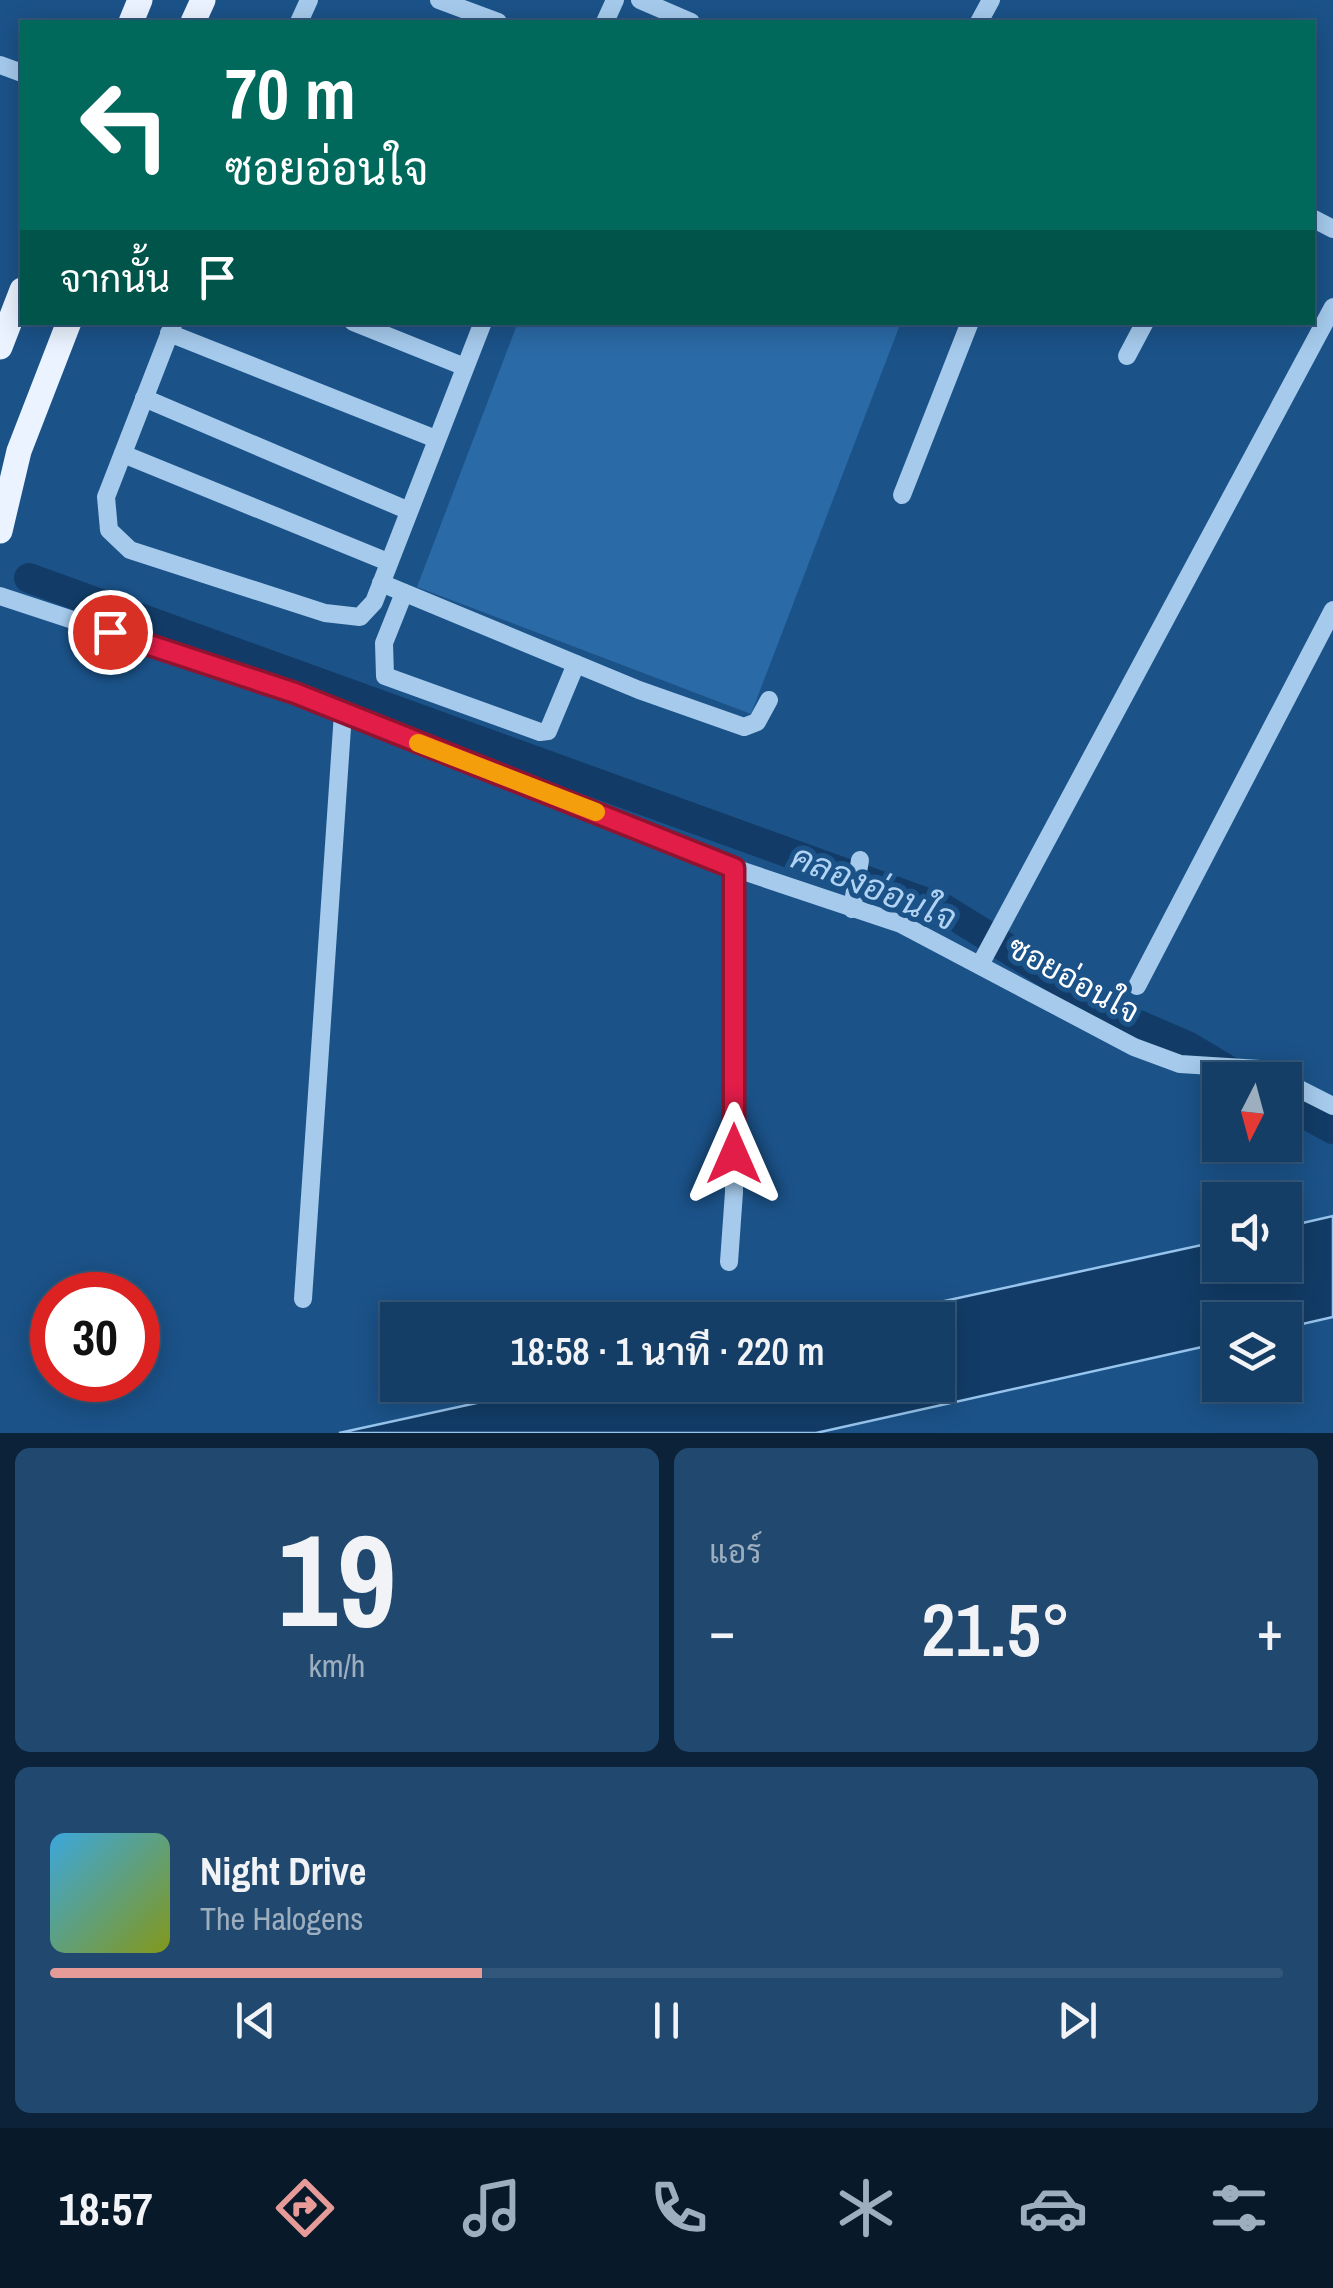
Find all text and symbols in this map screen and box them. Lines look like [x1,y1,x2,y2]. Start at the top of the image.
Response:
text: 70 m [225,47,356,141]
icon: left [60,60,190,190]
text: ซอยอ่อนใจ [225,138,428,199]
icon: arrive [190,250,245,305]
text: จากนั้น [60,253,170,304]
pin [68,590,153,675]
icon: arrive [83,605,138,660]
water label: คลองอ่อนใจ [784,833,964,941]
street label: ซอยอ่อนใจ [1000,925,1148,1033]
north arrow [1202,1062,1302,1162]
map controls [1202,1062,1302,1402]
position arrow [682,1102,786,1206]
button: sound [1202,1182,1302,1282]
speed limit sign: 30 [30,1272,160,1402]
button: layers [1202,1302,1302,1402]
text: 18:58 · 1 นาที · 220 m [511,1326,824,1377]
text: 19 [278,1491,396,1667]
text: แอร์ [709,1530,762,1573]
text: 21.5° [921,1578,1071,1679]
text: − [709,1593,735,1667]
text: + [1257,1593,1283,1667]
text: km/h [309,1644,365,1687]
text: Night Drive [200,1846,366,1897]
text: The Halogens [200,1897,363,1940]
icon: previous [228,1993,283,2048]
icon: pause [639,1993,694,2048]
icon: next [1050,1993,1105,2048]
icon: directions [270,2173,340,2243]
icon: music [457,2173,527,2243]
icon: phone [644,2173,714,2243]
icon: climate [831,2173,901,2243]
icon: car [1018,2173,1088,2243]
icon: filters [1204,2173,1274,2243]
text: 18:57 [58,2178,153,2239]

